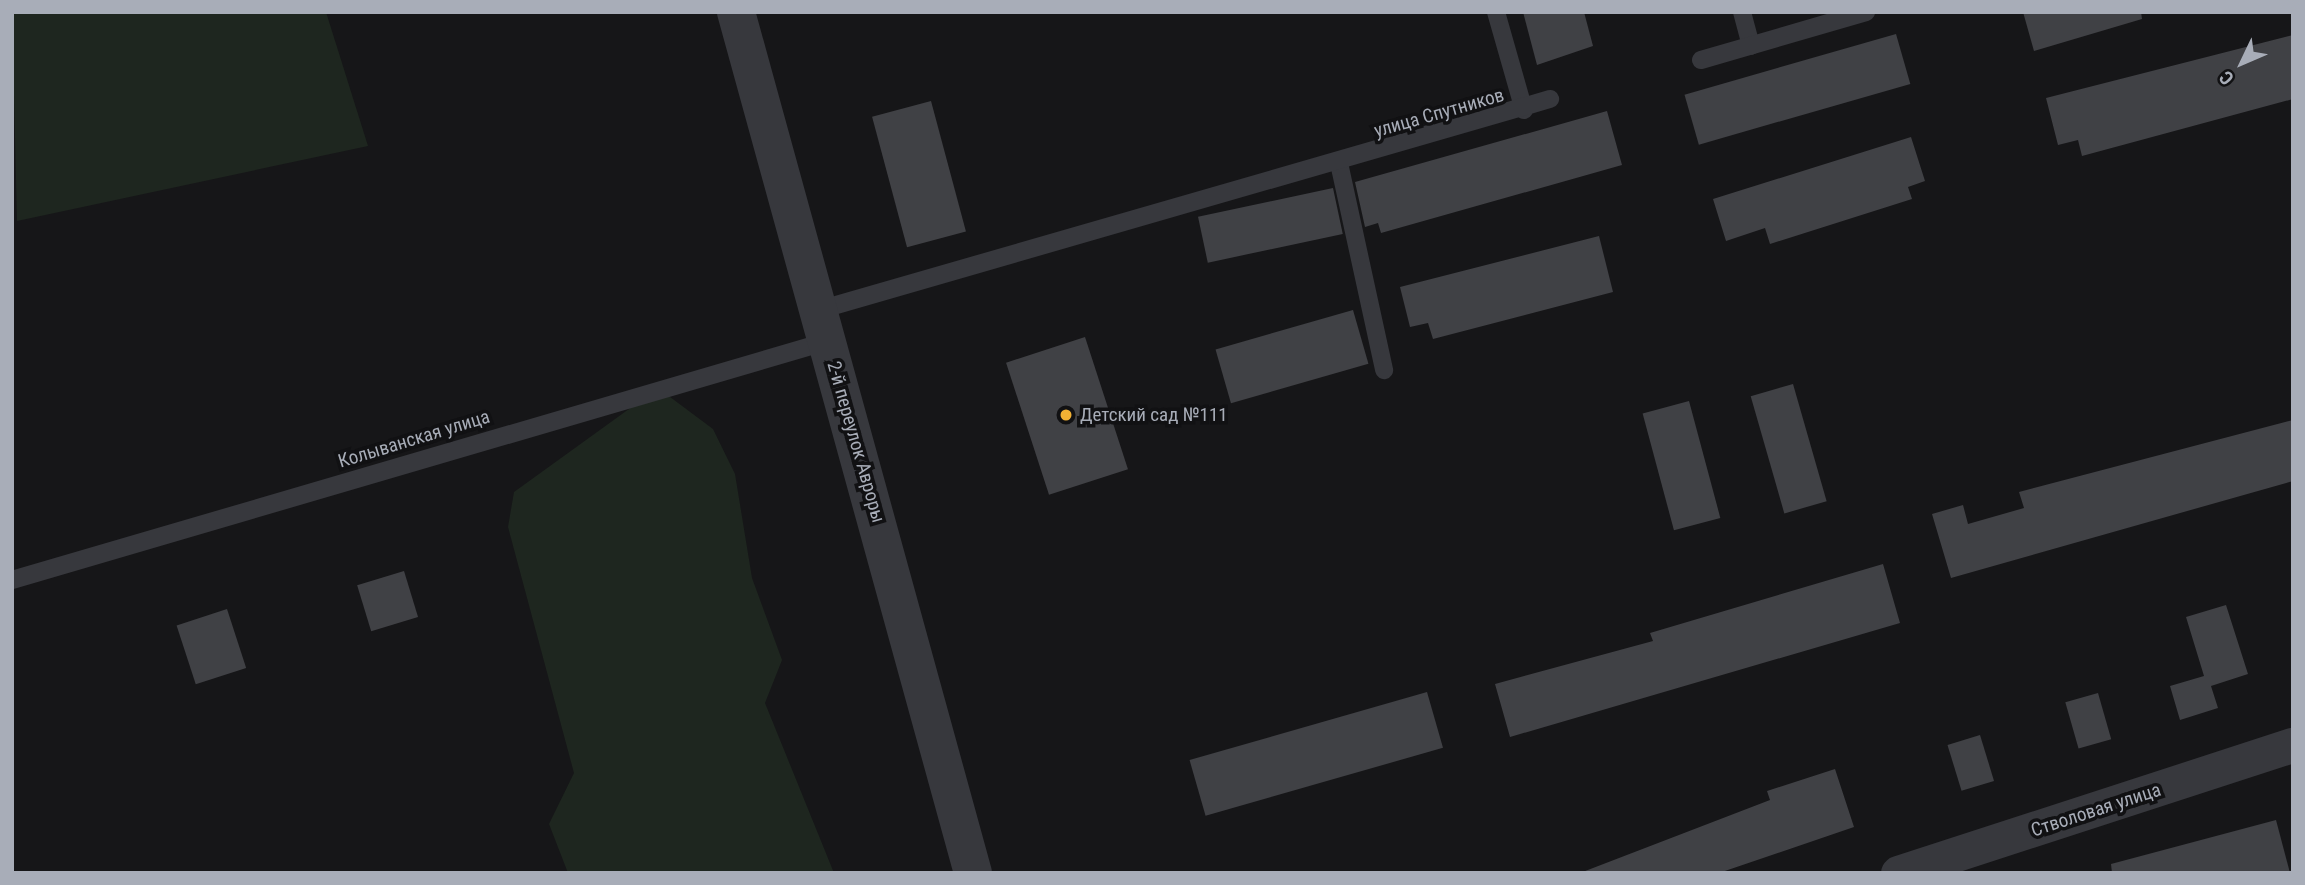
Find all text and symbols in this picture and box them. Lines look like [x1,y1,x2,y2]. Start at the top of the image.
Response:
north arrow [2207,28,2277,98]
text: С [2215,66,2239,90]
street label: улица Спутников [1371,84,1507,142]
street label: 2-й переулок Авроры [822,359,890,525]
place label: Детский сад №111 [1080,404,1228,426]
street label: Колыванская улица [335,405,493,473]
marker: Детский сад №111 [1058,407,1074,423]
street label: Стволовая улица [2028,778,2164,842]

